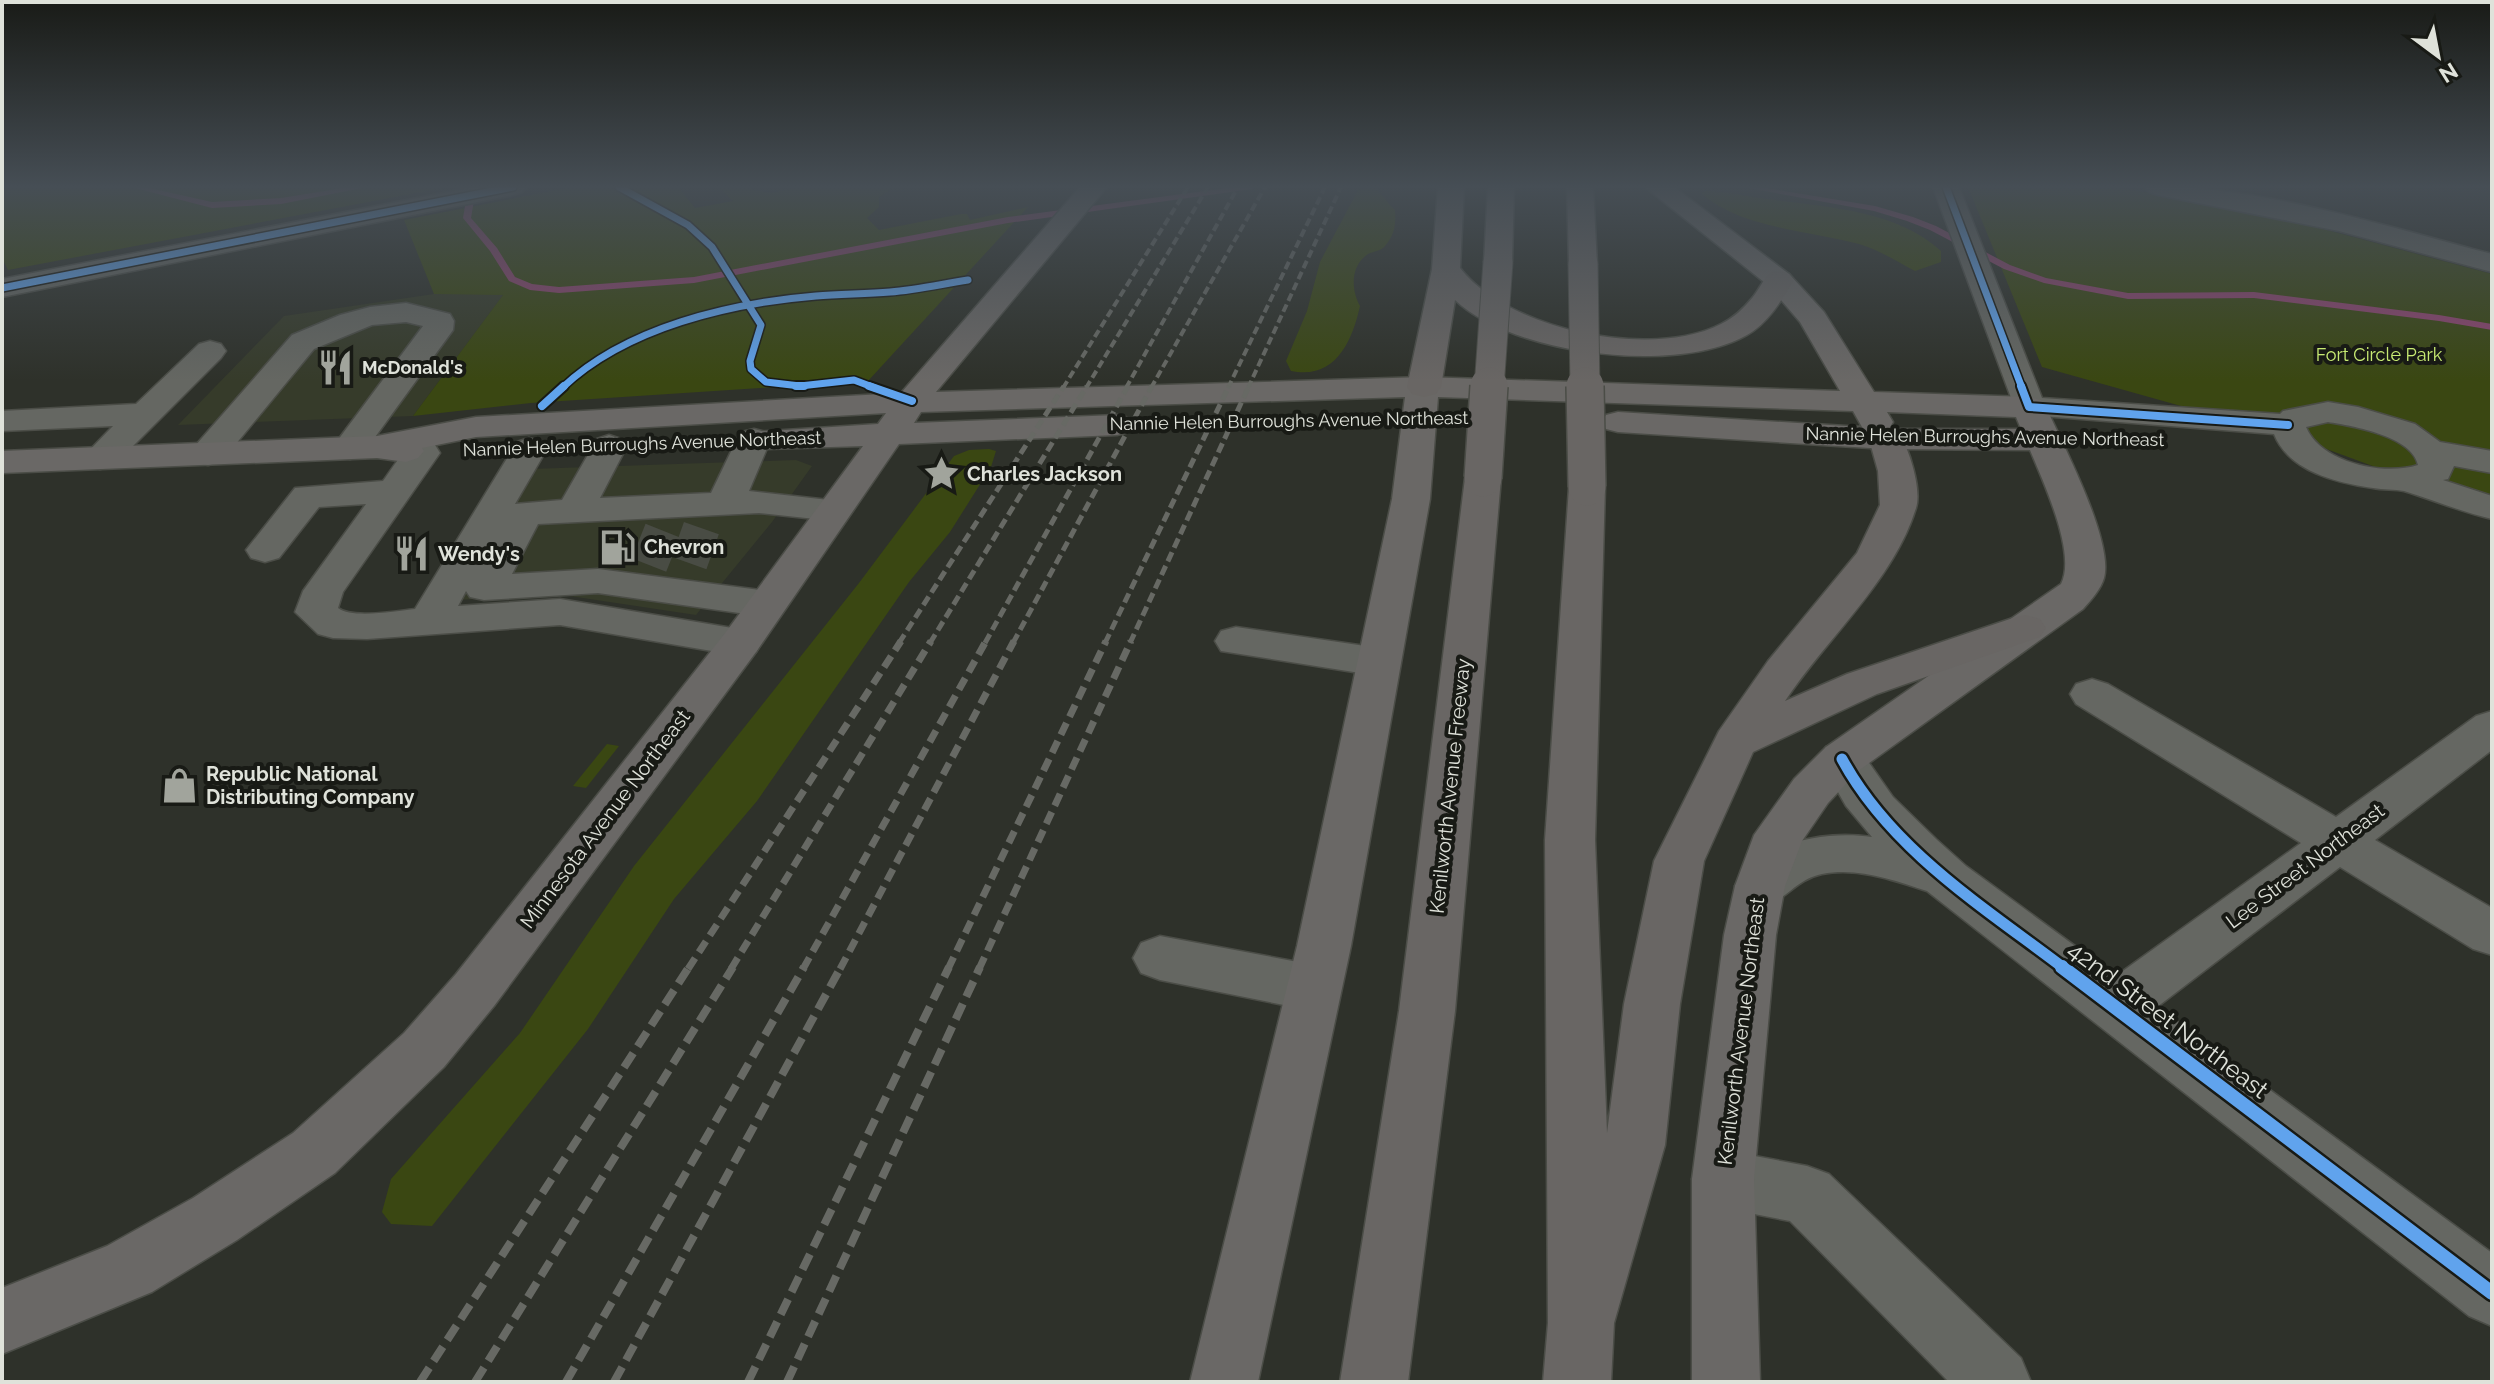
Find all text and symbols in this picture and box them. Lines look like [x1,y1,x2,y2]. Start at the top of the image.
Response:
north arrow [2398,16,2478,96]
text: N [2435,57,2463,88]
park label: Fort Circle Park [2316,344,2443,365]
restaurant icon: McDonald's [317,349,355,387]
place label: McDonald's [362,357,463,378]
street label: Nannie Helen Burroughs Avenue Northeast [1109,407,1469,434]
street label: Nannie Helen Burroughs Avenue Northeast [1805,423,2165,450]
street label: Nannie Helen Burroughs Avenue Northeast [462,427,822,460]
place icon: Charles Jackson [922,455,960,493]
place label: Charles Jackson [967,462,1122,486]
fuel station icon: Chevron [599,528,637,566]
restaurant icon: Wendy's [393,535,431,573]
place label: Chevron [644,535,724,559]
place label: Wendy's [438,542,520,566]
street label: Kenilworth Avenue Freeway [1425,657,1475,915]
street label: Minnesota Avenue Northeast [515,705,695,933]
place label: Republic National Distributing Company [206,762,415,809]
shop icon: Republic National Distributing Company [161,766,199,804]
street label: Lee Street Northeast [2221,798,2389,933]
street label: Kenilworth Avenue Northeast [1713,895,1769,1166]
street label: 42nd Street Northeast [2062,935,2274,1104]

